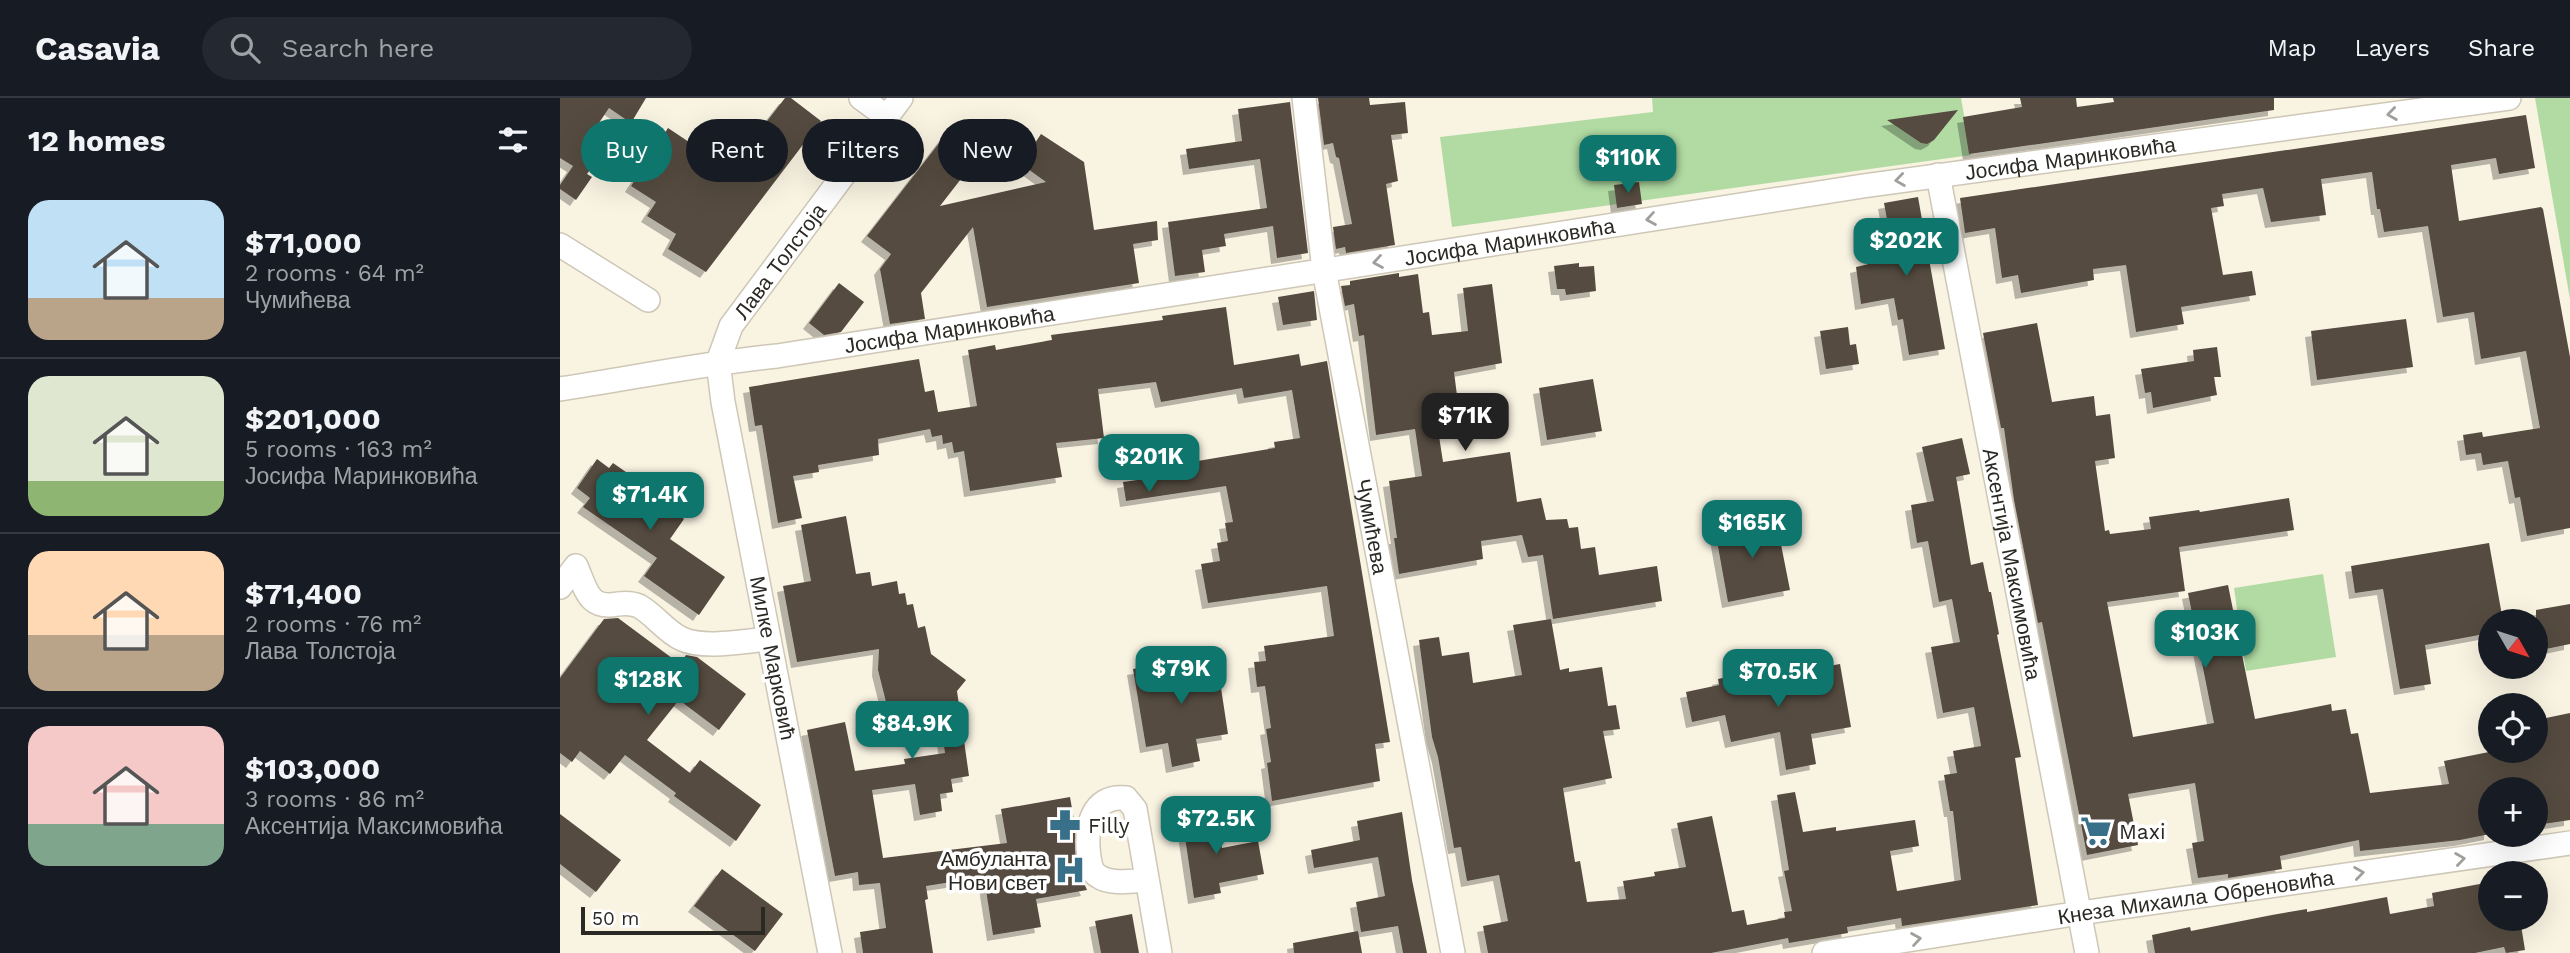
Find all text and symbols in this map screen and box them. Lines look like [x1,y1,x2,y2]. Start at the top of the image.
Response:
search box [202,17,692,80]
text: Casavia [35,29,160,68]
icon: search [226,29,264,67]
text: Search here [282,33,434,63]
text: Map [2268,34,2316,62]
text: Layers [2354,34,2430,62]
text: Share [2468,34,2535,62]
one-way arrow [2387,106,2398,121]
chip: Buy [581,119,672,182]
chip: Rent [686,119,788,182]
chip: Filters [802,119,924,182]
chip: New [938,119,1037,182]
icon: filters [494,121,532,159]
text: 12 homes [28,123,166,158]
street label: Јосифа Маринковића [1963,131,2178,184]
pin: $110K [1579,136,1677,195]
text: $110K [1595,144,1661,171]
one-way arrow [1894,173,1906,188]
street label: Лава Толстоја [728,198,831,324]
one-way arrow [1645,211,1657,226]
street label: Јосифа Маринковића [1403,213,1617,270]
pin: $202K [1857,218,1955,278]
text: $71,000 [245,225,362,260]
text: $202K [1870,227,1942,254]
icon: home [84,228,168,312]
one-way arrow [1372,254,1384,269]
text: 2 rooms · 64 m² [245,260,424,287]
text: Чумићева [245,287,351,314]
street label: Јосифа Маринковића [843,300,1057,358]
pin: $71K [1424,394,1506,453]
text: $201,000 [245,401,381,436]
text: $71K [1438,402,1492,429]
icon: home [84,404,168,488]
pin: $201K [1100,434,1198,494]
text: 5 rooms · 163 m² [245,436,432,463]
text: $201K [1114,443,1184,470]
street label: Аксентија Максимовића [1978,446,2047,682]
text: Јосифа Маринковића [245,463,478,490]
pin: $71.4K [593,472,707,532]
street label: Чумићева [1351,477,1394,576]
text: $71.4K [612,481,688,508]
pin: $165K [1703,500,1801,560]
text: $165K [1718,509,1786,536]
street label: Милке Марковић [745,574,801,742]
text: $71,400 [245,576,362,611]
icon: home [84,579,168,663]
north arrow [2478,609,2548,679]
map controls [2478,609,2548,931]
pin: $103K [2156,610,2254,670]
text: 2 rooms · 76 m² [245,611,421,638]
text: $103K [2171,619,2239,646]
text: Лава Толстоја [245,638,396,665]
pin: $79K [1140,646,1222,706]
pin: $70.5K [1721,650,1835,709]
text: $79K [1152,655,1210,682]
pin: $128K [599,658,697,717]
text: $70.5K [1739,658,1817,685]
text: $128K [614,666,682,693]
button: locate [2478,693,2548,763]
pin: $84.9K [855,702,969,761]
text: $84.9K [872,710,952,737]
text: $103,000 [245,751,380,786]
icon: home [84,754,168,838]
button: + [2478,777,2548,847]
text: 3 rooms · 86 m² [245,786,424,813]
pin: $72.5K [1159,796,1273,856]
text: $72.5K [1177,805,1255,832]
pharmacy icon: Filly [1048,808,1082,842]
text: Аксентија Максимовића [245,813,503,840]
place label: Filly [1088,813,1130,838]
supermarket icon: Maxi [2079,814,2113,848]
place label: Maxi [2119,819,2165,844]
place label: Амбуланта Нови свет [941,846,1047,895]
one-way arrow [2454,852,2466,867]
hospital icon: Амбуланта Нови свет [1053,853,1087,887]
button: − [2478,861,2548,931]
street label: Кнеза Михаила Обреновића [2056,864,2336,929]
one-way arrow [2353,866,2365,881]
scale bar [581,904,765,936]
text: 50 m [592,907,639,930]
one-way arrow [1910,932,1922,947]

